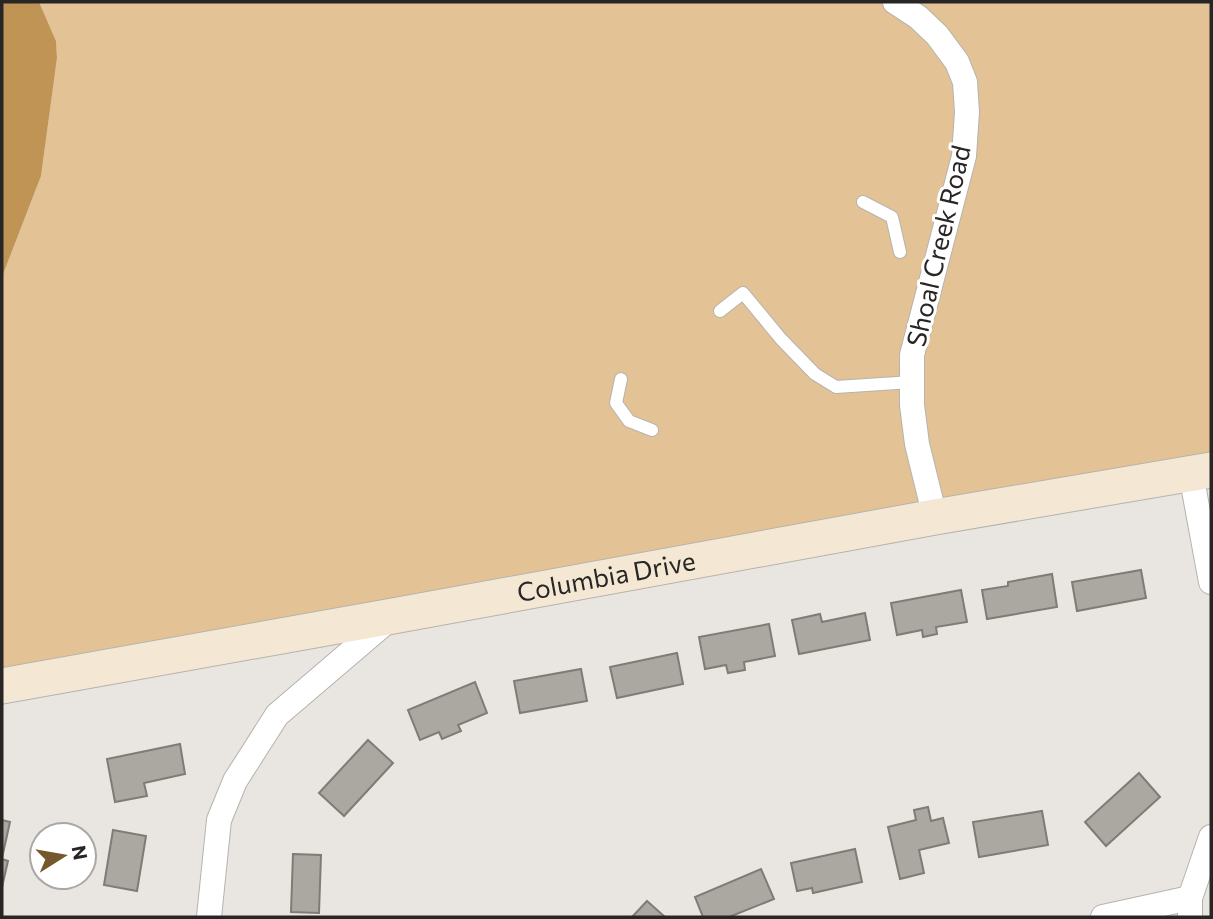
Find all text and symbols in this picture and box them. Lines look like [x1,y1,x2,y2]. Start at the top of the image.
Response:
street label: Shoal Creek Road [899,142,976,349]
street label: Columbia Drive [514,544,698,607]
north arrow [28,821,98,891]
text: N [68,843,93,862]

